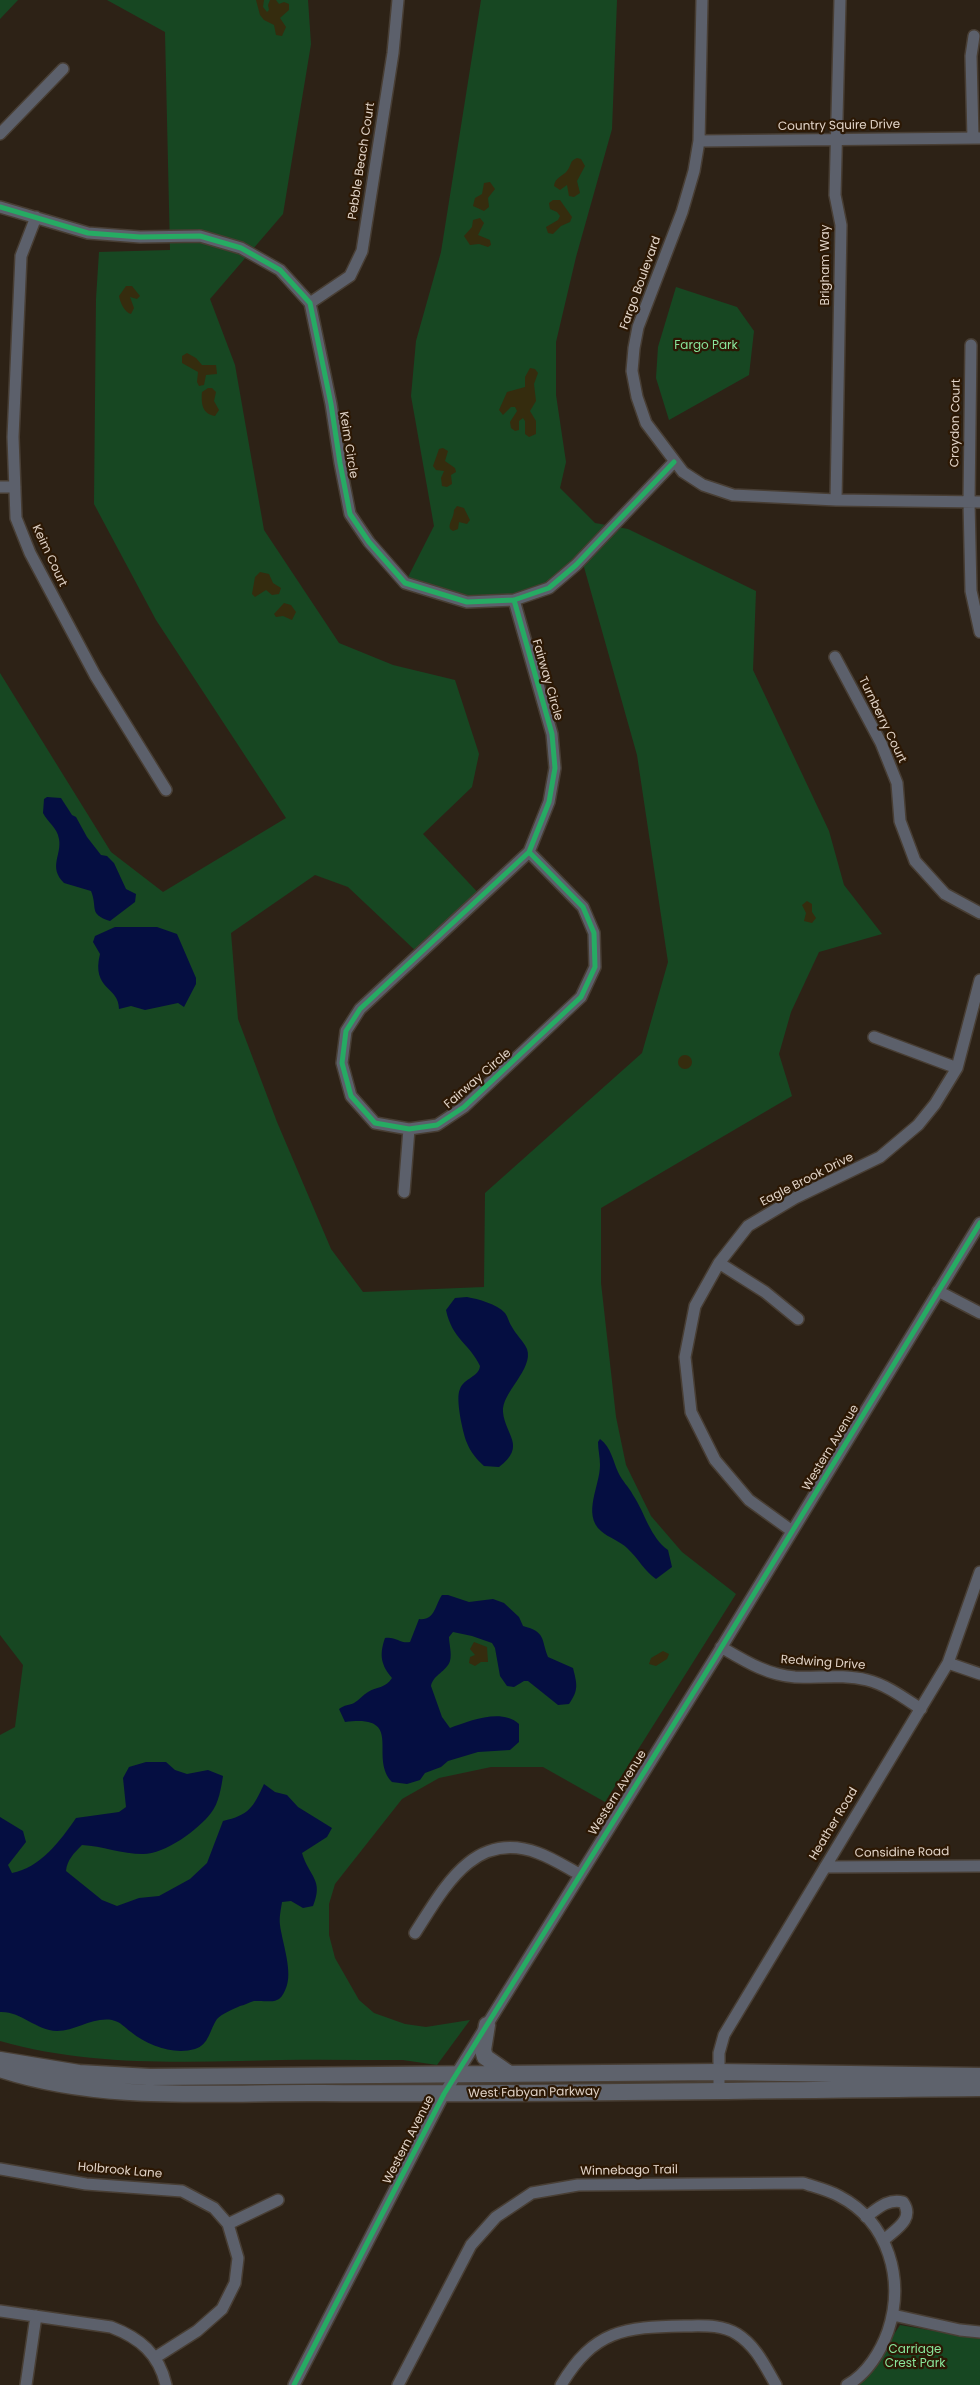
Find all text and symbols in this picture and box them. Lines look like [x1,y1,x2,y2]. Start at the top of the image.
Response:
street label: Pebble Beach Court [346,101,378,221]
street label: Country Squire Drive [778,118,900,134]
street label: Brigham Way [819,225,833,305]
street label: Fargo Boulevard [617,234,665,332]
park label: Fargo Park [674,339,738,353]
street label: Croydon Court [948,379,964,467]
street label: Keim Circle [336,411,360,479]
street label: Keim Court [28,523,70,589]
street label: Fairway Circle [529,638,565,722]
street label: Turnberry Court [855,674,909,766]
street label: Fairway Circle [442,1046,514,1112]
street label: Eagle Brook Drive [758,1150,856,1210]
street label: Western Avenue [800,1402,862,1494]
street label: Redwing Drive [780,1653,866,1673]
street label: Western Avenue [586,1748,650,1838]
street label: Heather Road [807,1785,861,1863]
street label: Considine Road [855,1845,949,1861]
street label: West Fabyan Parkway [468,2085,600,2101]
street label: Western Avenue [380,2093,438,2187]
street label: Holbrook Lane [77,2160,163,2182]
street label: Winnebago Trail [580,2163,678,2179]
park label: Carriage Crest Park [885,2343,945,2371]

